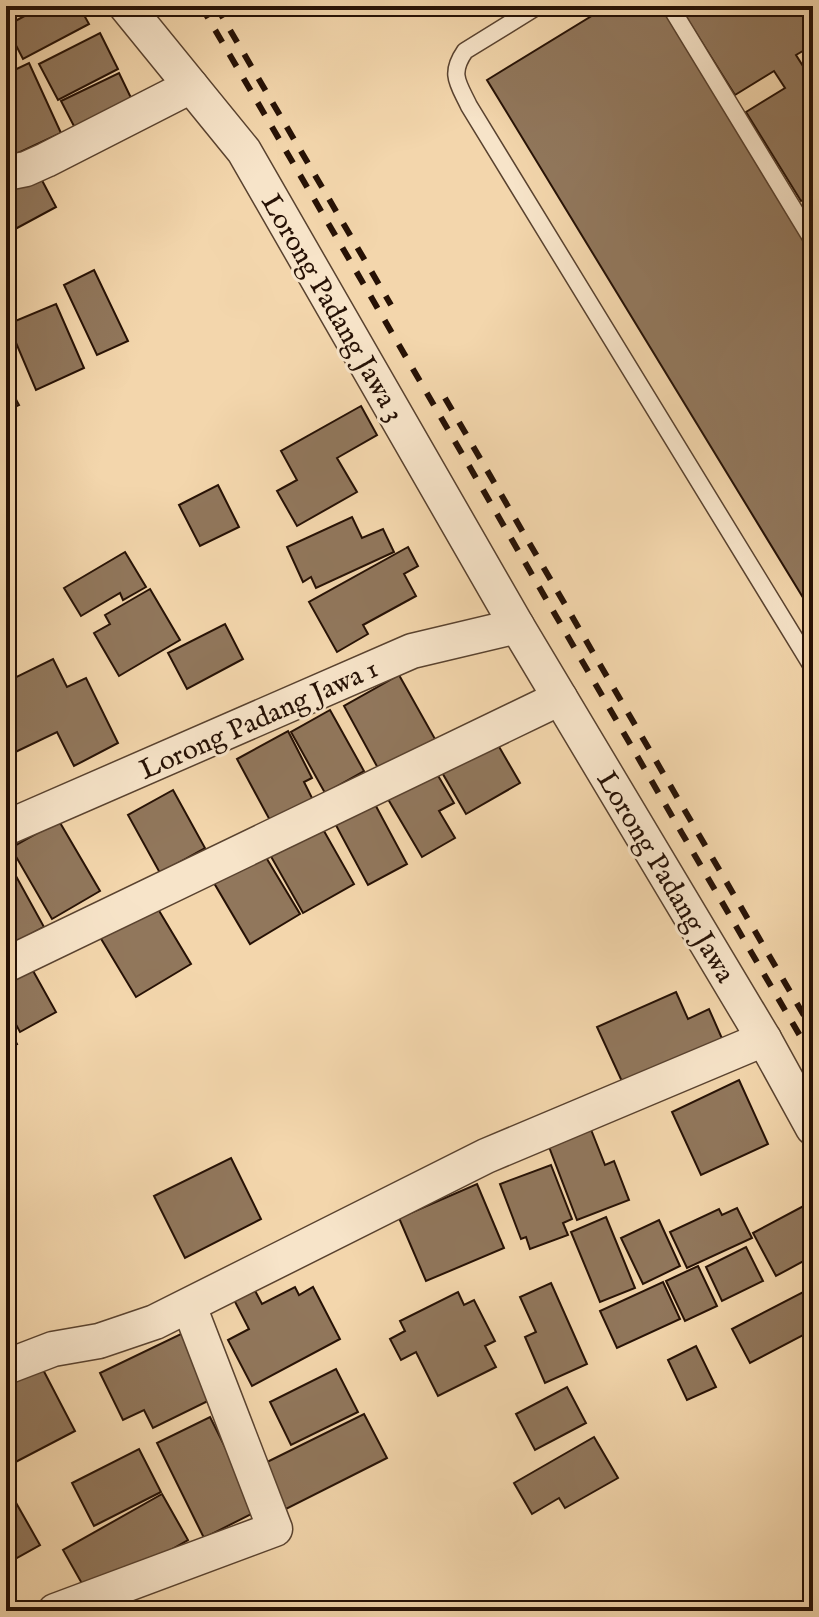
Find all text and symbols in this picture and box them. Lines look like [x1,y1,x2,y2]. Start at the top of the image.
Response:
street label: Lorong Padang Jawa 3 [252,188,411,429]
street label: Lorong Padang Jawa 1 [134,652,384,789]
street label: Lorong Padang Jawa [588,765,742,990]

